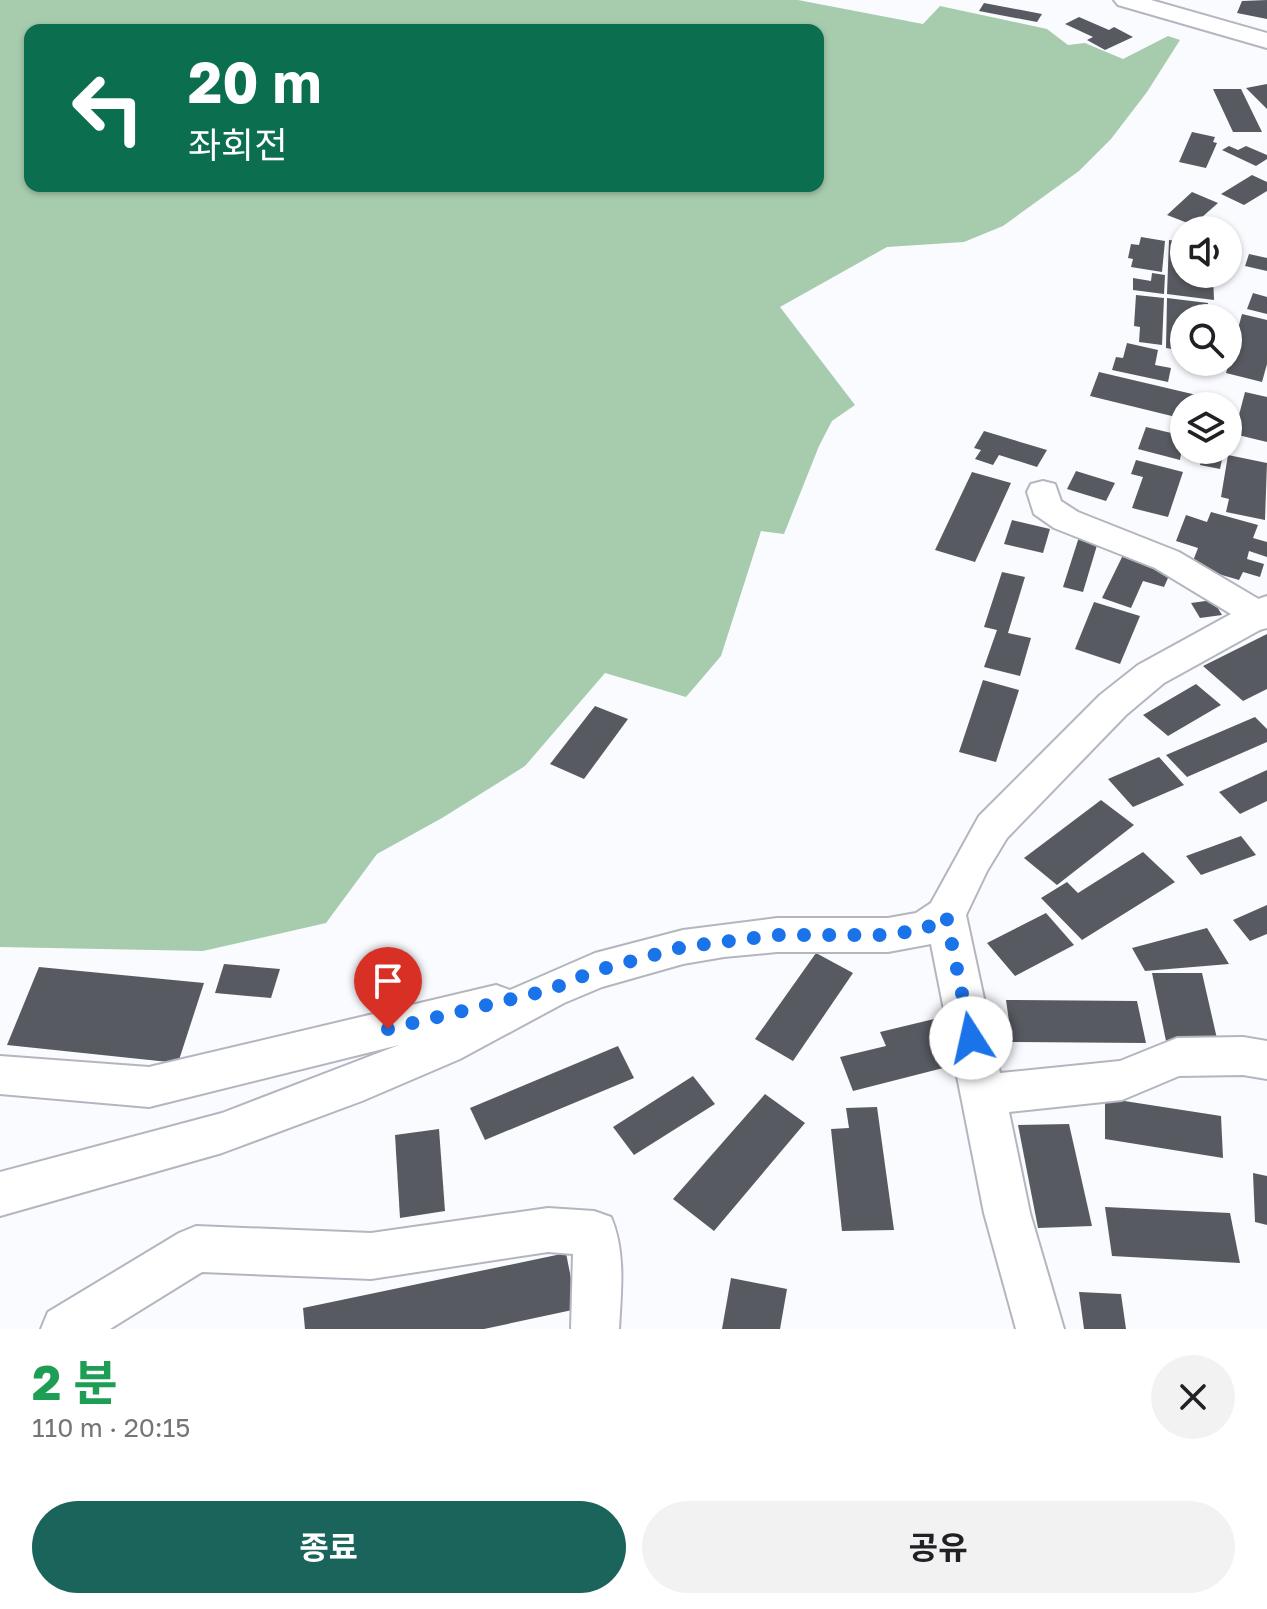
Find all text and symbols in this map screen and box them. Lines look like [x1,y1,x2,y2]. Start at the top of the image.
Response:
text: 20 m [188,48,322,115]
icon: left [56,56,160,160]
text: 좌회전 [188,123,287,166]
map controls [1170,216,1242,464]
button: sound [1170,216,1242,288]
button: search [1170,304,1242,376]
button: layers [1170,392,1242,464]
pin [354,947,422,1029]
icon: arrive [366,959,410,1003]
position arrow [929,996,1013,1080]
text: 2 분 [32,1353,117,1411]
button: close [1151,1355,1235,1439]
text: 110 m · 20:15 [32,1412,190,1443]
button: 종료 [32,1501,626,1593]
button: 공유 [642,1501,1235,1593]

